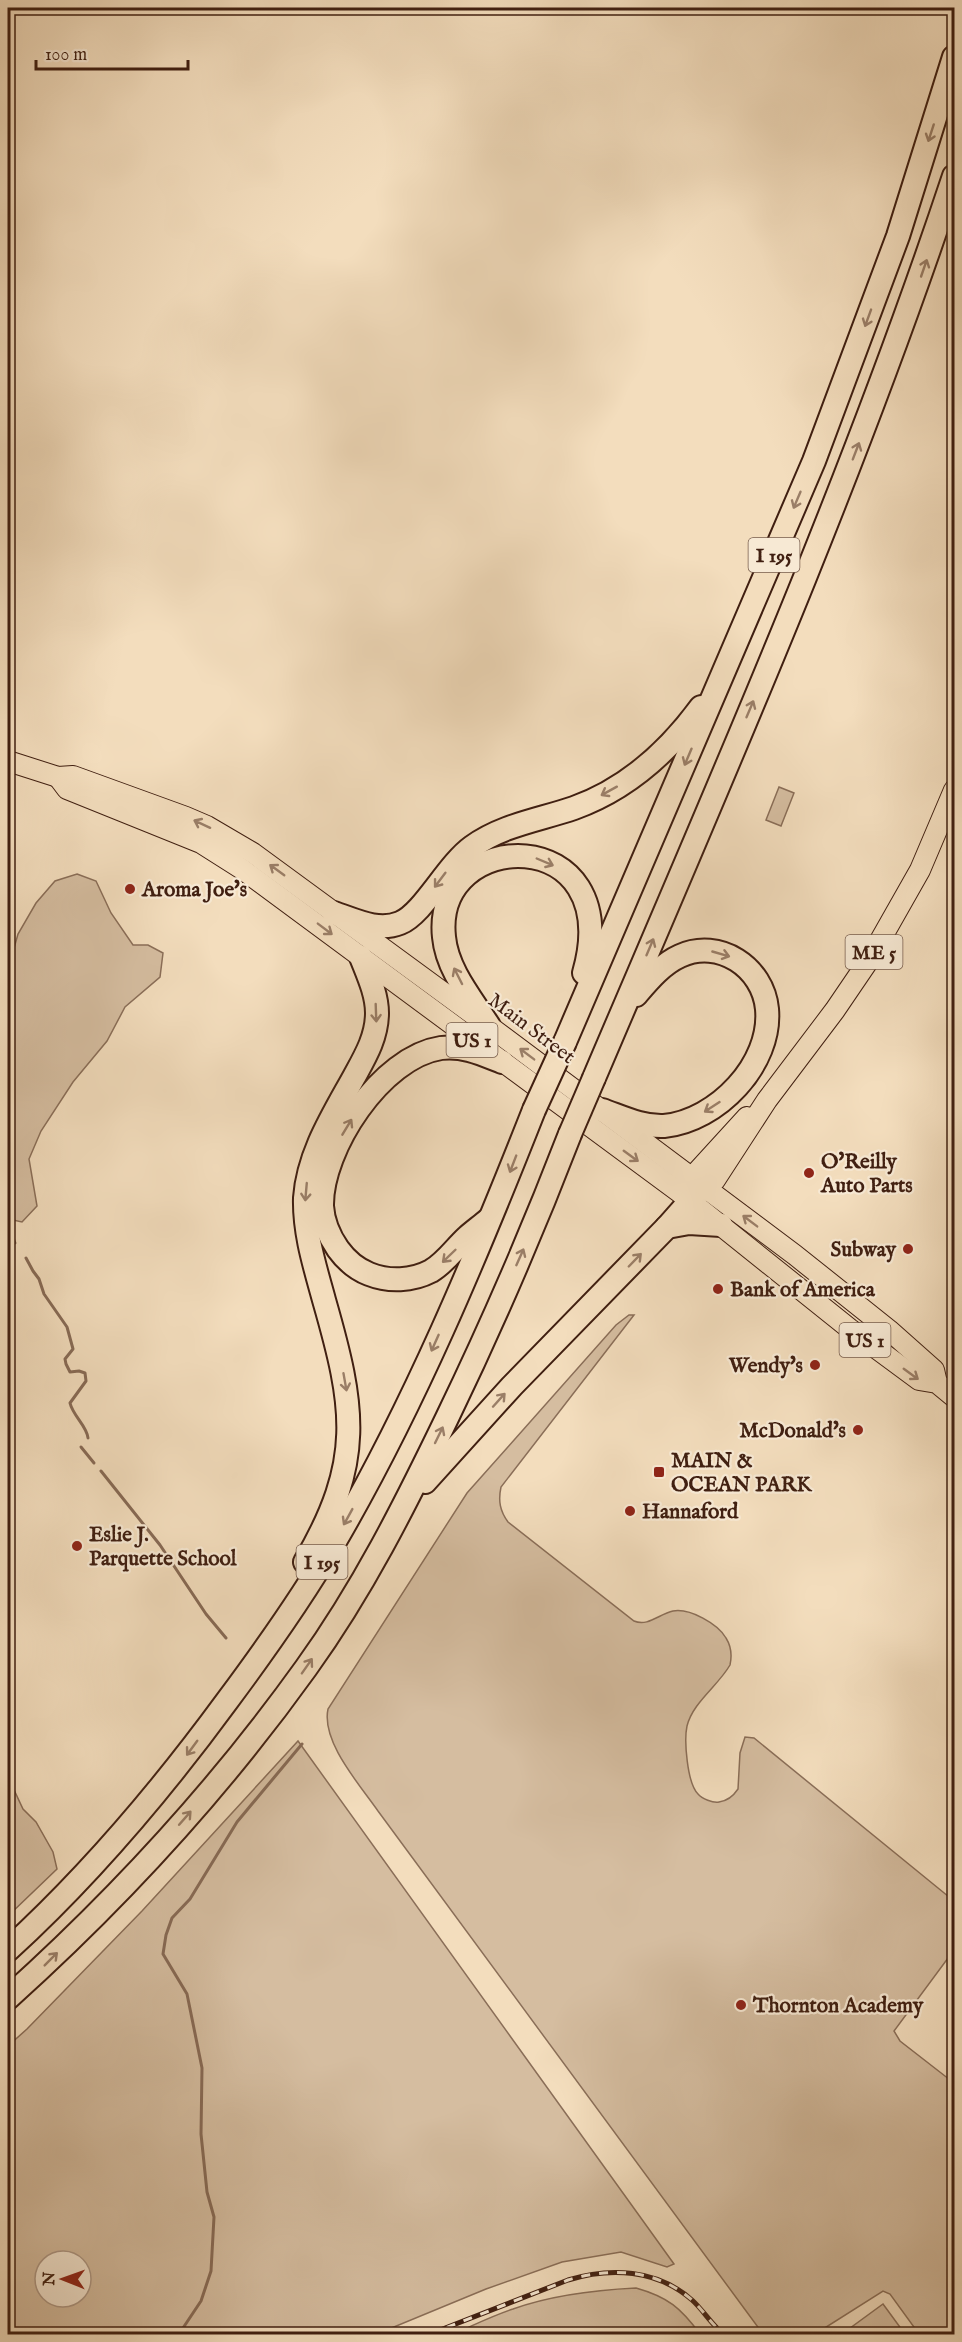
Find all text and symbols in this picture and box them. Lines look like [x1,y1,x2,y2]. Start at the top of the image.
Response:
scale bar [36,33,188,71]
text: 100 m [45,44,87,67]
one-way arrow [925,123,936,142]
one-way arrow [919,259,930,278]
one-way arrow [862,308,873,327]
one-way arrow [852,442,863,461]
one-way arrow [791,490,802,508]
road number: I 195 [748,538,800,572]
one-way arrow [745,700,756,719]
one-way arrow [682,747,694,765]
one-way arrow [601,785,618,797]
one-way arrow [194,818,212,830]
one-way arrow [535,857,554,868]
one-way arrow [269,864,285,876]
one-way arrow [434,872,446,888]
place label: Aroma Joe's [141,877,247,904]
marker: Aroma Joe's [123,882,137,896]
one-way arrow [317,923,333,936]
road number: ME 5 [846,935,902,969]
one-way arrow [645,938,656,956]
one-way arrow [711,949,730,960]
one-way arrow [452,968,463,986]
street label: Main Street [482,988,580,1071]
one-way arrow [371,1002,382,1022]
road number: US 1 [446,1023,498,1057]
one-way arrow [519,1048,535,1060]
one-way arrow [704,1101,721,1113]
one-way arrow [342,1119,354,1136]
place label: O'Reilly Auto Parts [820,1149,913,1200]
one-way arrow [622,1150,638,1163]
one-way arrow [507,1154,518,1173]
marker: O'Reilly Auto Parts [802,1166,816,1180]
one-way arrow [300,1182,311,1202]
one-way arrow [743,1215,759,1228]
place label: Subway [830,1237,897,1264]
marker: Subway [901,1242,915,1256]
one-way arrow [441,1249,456,1263]
one-way arrow [515,1249,526,1267]
one-way arrow [628,1252,643,1267]
place label: Bank of America [730,1277,876,1304]
marker: Bank of America [711,1282,725,1296]
road number: US 1 [840,1323,890,1357]
one-way arrow [429,1334,441,1352]
place label: Wendy's [728,1353,803,1380]
marker: Wendy's [808,1358,822,1372]
one-way arrow [902,1368,918,1380]
one-way arrow [340,1372,351,1391]
one-way arrow [492,1392,506,1407]
place label: McDonald's [739,1418,846,1445]
marker: McDonald's [851,1423,865,1437]
one-way arrow [433,1426,445,1444]
place label: MAIN & OCEAN PARK [671,1448,813,1499]
marker: MAIN & OCEAN PARK [652,1465,666,1479]
place label: Hannaford [642,1499,739,1526]
marker: Hannaford [623,1504,637,1518]
one-way arrow [342,1508,353,1526]
place label: Eslie J. Parquette School [89,1522,238,1573]
marker: Eslie J. Parquette School [70,1539,84,1553]
road number: I 195 [296,1545,348,1579]
one-way arrow [301,1658,313,1674]
one-way arrow [186,1740,198,1756]
one-way arrow [178,1810,192,1825]
one-way arrow [43,1951,58,1966]
place label: Thornton Academy [752,1993,924,2020]
marker: Thornton Academy [734,1998,748,2012]
north arrow [33,2249,93,2309]
text: N [40,2272,60,2287]

